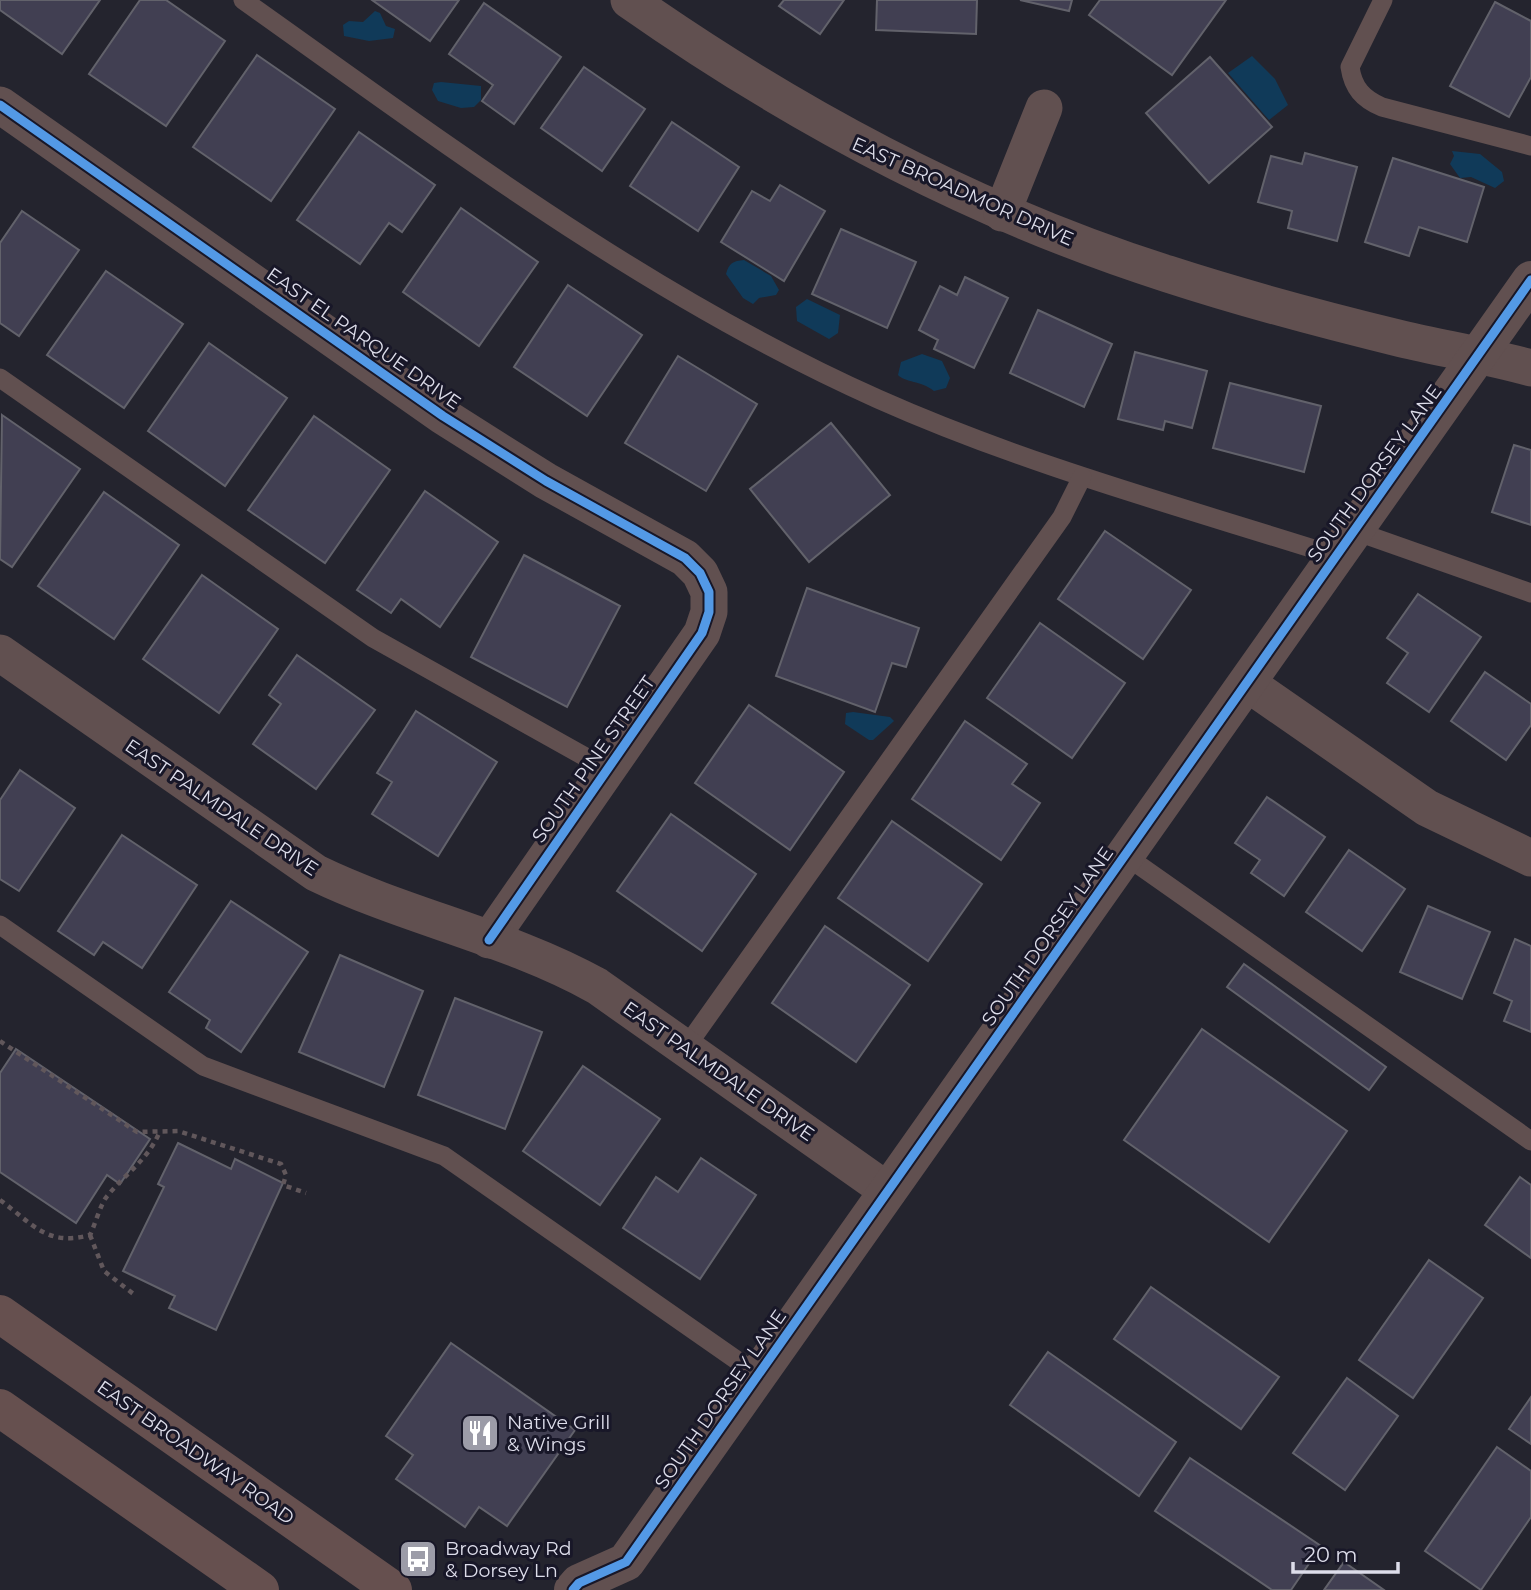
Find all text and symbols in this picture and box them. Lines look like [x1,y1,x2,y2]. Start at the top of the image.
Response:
street label: EAST BROADMOR DRIVE [848,132,1077,251]
street label: EAST EL PARQUE DRIVE [262,262,465,414]
street label: SOUTH DORSEY LANE [1302,380,1446,566]
street label: SOUTH PINE STREET [527,671,660,847]
street label: EAST PALMDALE DRIVE [121,734,323,881]
street label: SOUTH DORSEY LANE [977,842,1118,1030]
street label: EAST PALMDALE DRIVE [619,997,819,1146]
street label: SOUTH DORSEY LANE [650,1305,791,1493]
street label: EAST BROADWAY ROAD [93,1375,299,1529]
place label: Native Grill & Wings [507,1411,610,1456]
restaurant icon: Native Grill & Wings [459,1412,501,1454]
scale bar [1293,1530,1398,1574]
place label: Broadway Rd & Dorsey Ln [445,1537,572,1582]
bus stop icon: Broadway Rd & Dorsey Ln [397,1538,439,1580]
text: 20 m [1304,1542,1358,1567]

